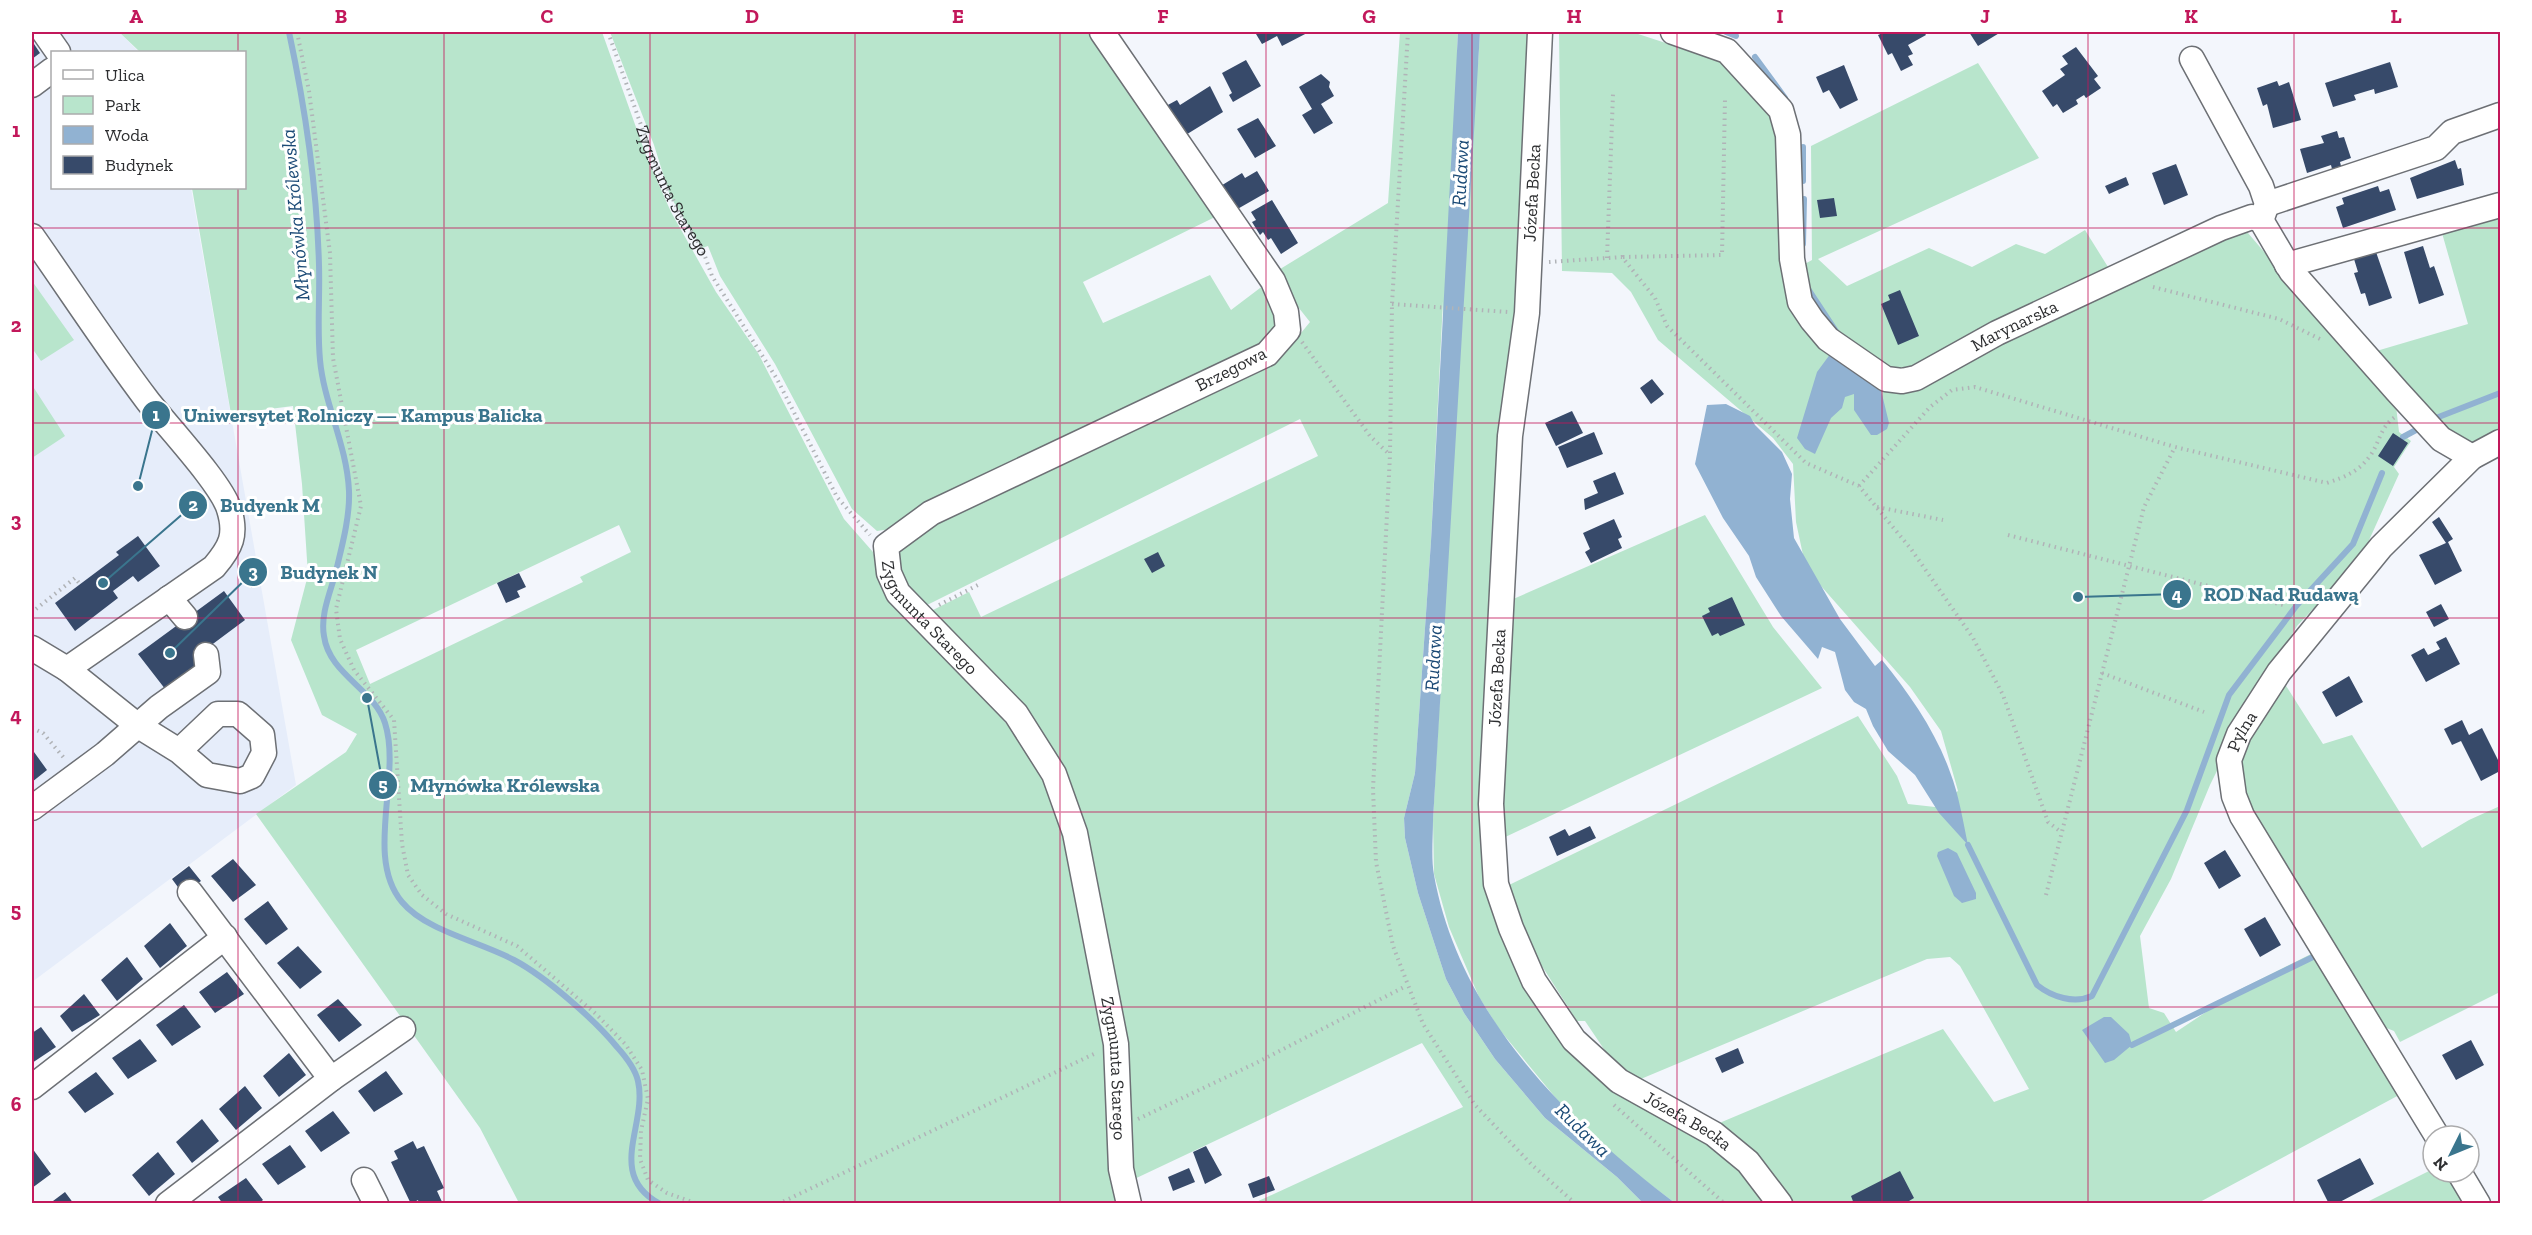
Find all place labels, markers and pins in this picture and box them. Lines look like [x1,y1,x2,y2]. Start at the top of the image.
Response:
callout: Uniwersytet Rolniczy — Kampus Balicka [141,396,555,434]
callout: Budyenk M [178,486,331,524]
callout: Budynek N [238,553,390,591]
callout: ROD Nad Rudawą [2162,575,2371,613]
callout: Młynówka Królewska [368,766,612,804]

